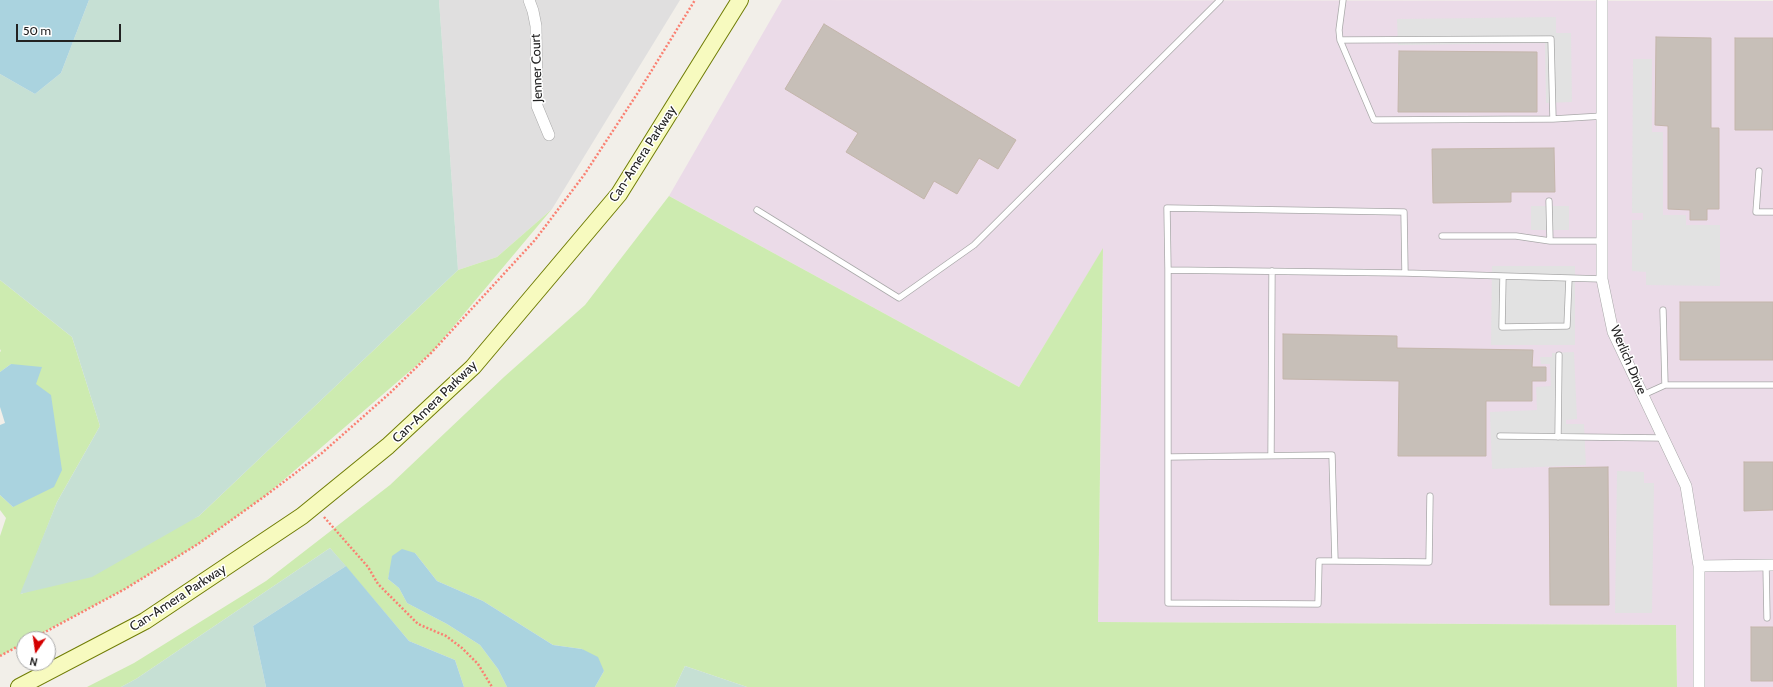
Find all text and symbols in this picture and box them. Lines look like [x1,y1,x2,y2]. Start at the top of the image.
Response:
scale bar [18,16,123,42]
text: 50 m [23,23,51,38]
street label: Jenner Court [528,34,546,102]
street label: Can-Amera Parkway [606,103,680,205]
street label: Werlich Drive [1606,323,1650,397]
street label: Can-Amera Parkway [389,358,481,446]
street label: Can-Amera Parkway [127,561,229,635]
north arrow [16,631,56,671]
text: N [28,654,39,669]

